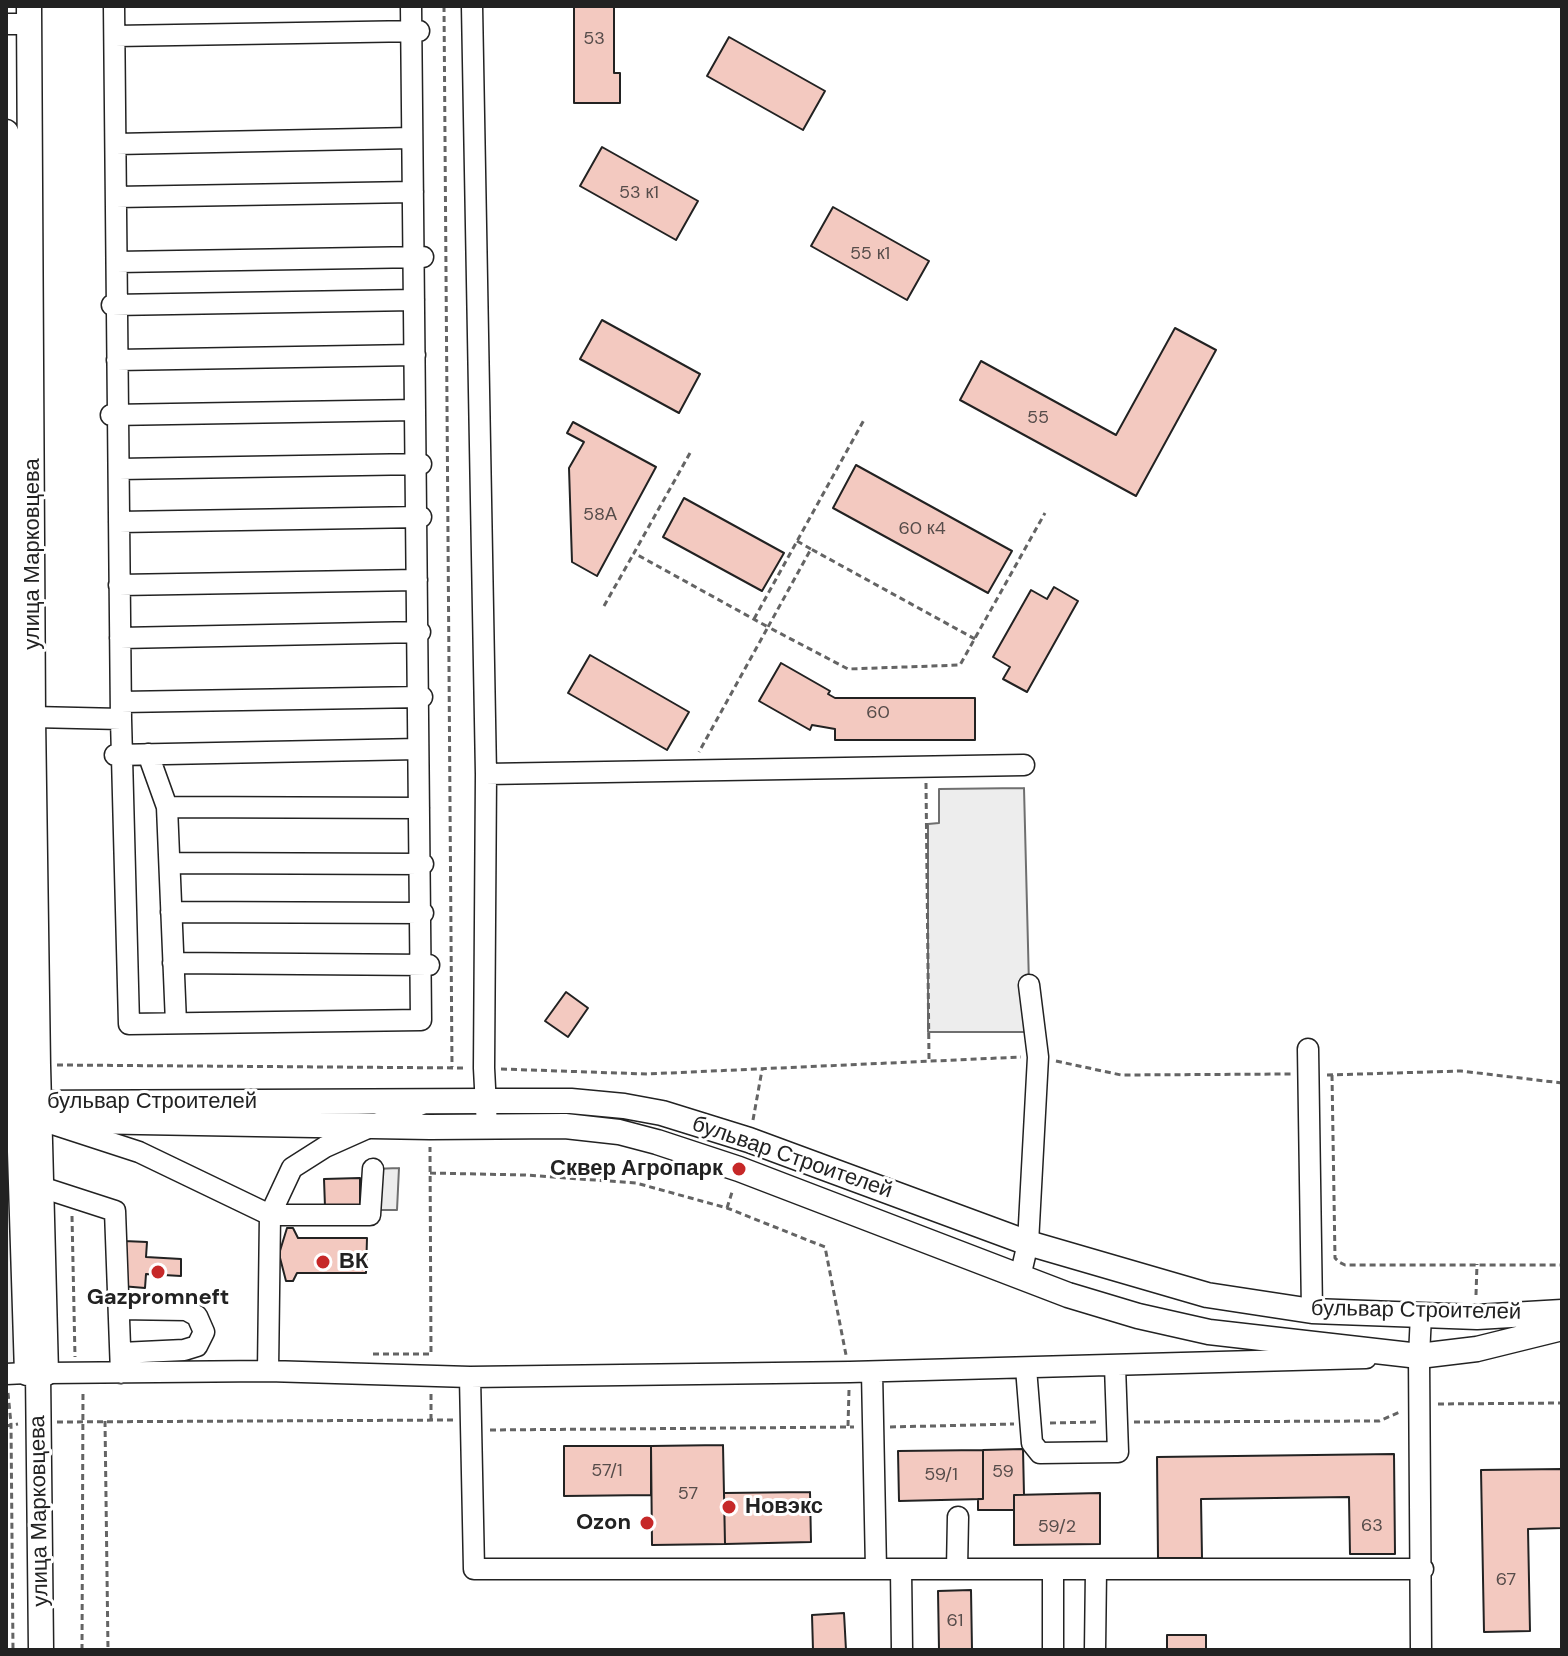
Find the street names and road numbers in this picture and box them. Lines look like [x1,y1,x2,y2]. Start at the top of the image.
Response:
street label: улица Марковцева [20,458,46,650]
street label: бульвар Строителей [47,1089,257,1115]
street label: бульвар Строителей [688,1111,896,1205]
street label: бульвар Строителей [1311,1296,1521,1326]
street label: улица Марковцева [25,1415,55,1607]

